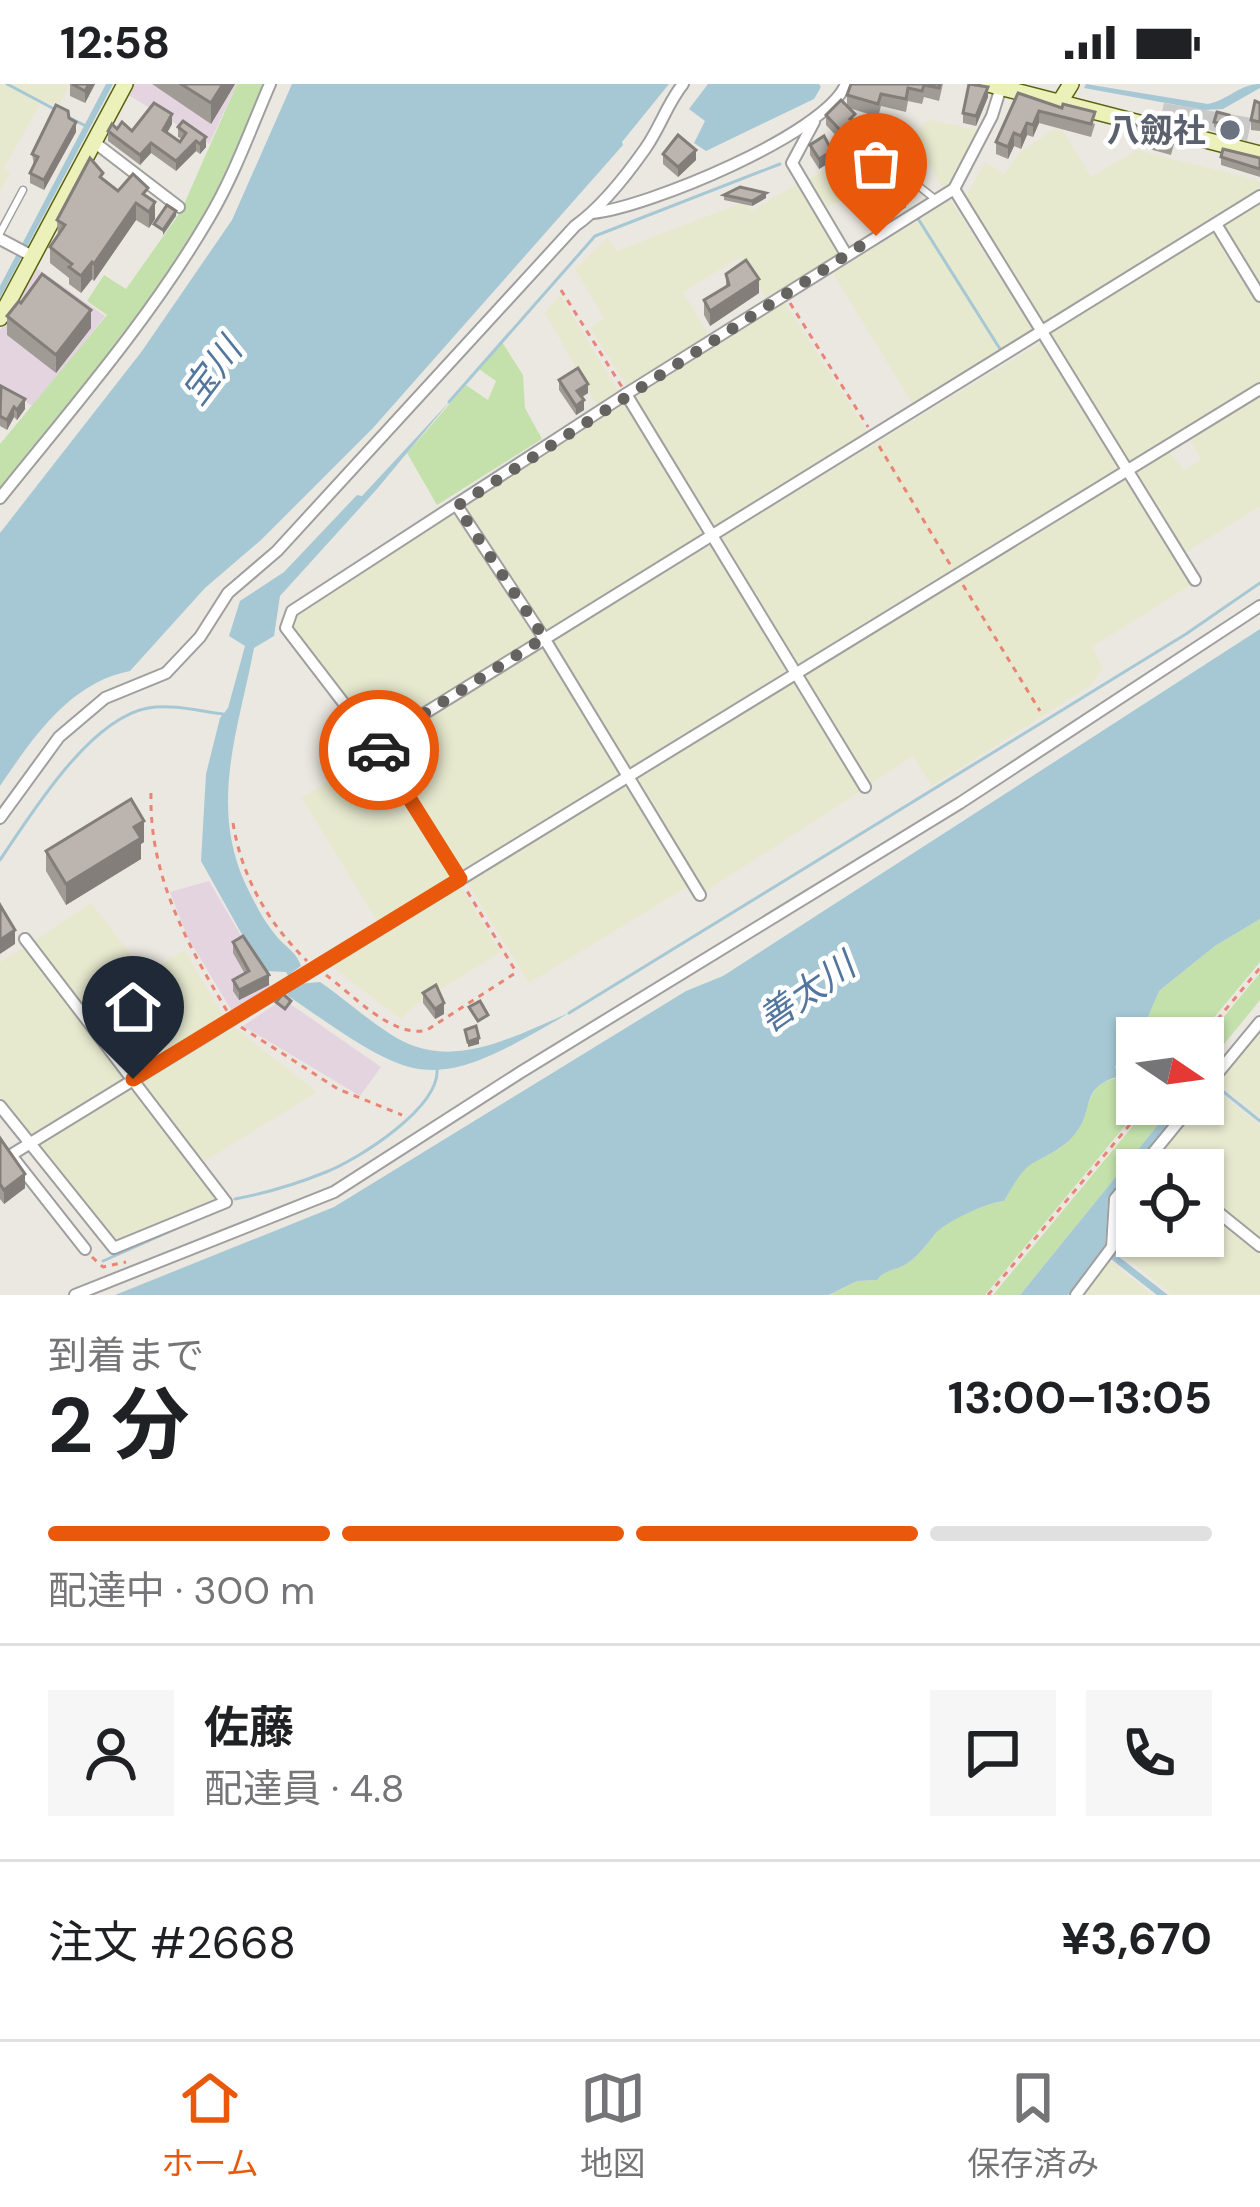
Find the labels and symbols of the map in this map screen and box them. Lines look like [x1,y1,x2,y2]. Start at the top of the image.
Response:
place label: 八劔社 [1107,109,1206,152]
pin [825,113,927,236]
marker: 八劔社 [1217,117,1243,143]
water label: 宝川 [171,325,254,414]
courier [319,690,439,810]
water label: 善太川 [749,940,867,1043]
pin [82,956,184,1079]
north arrow [1116,1017,1224,1125]

